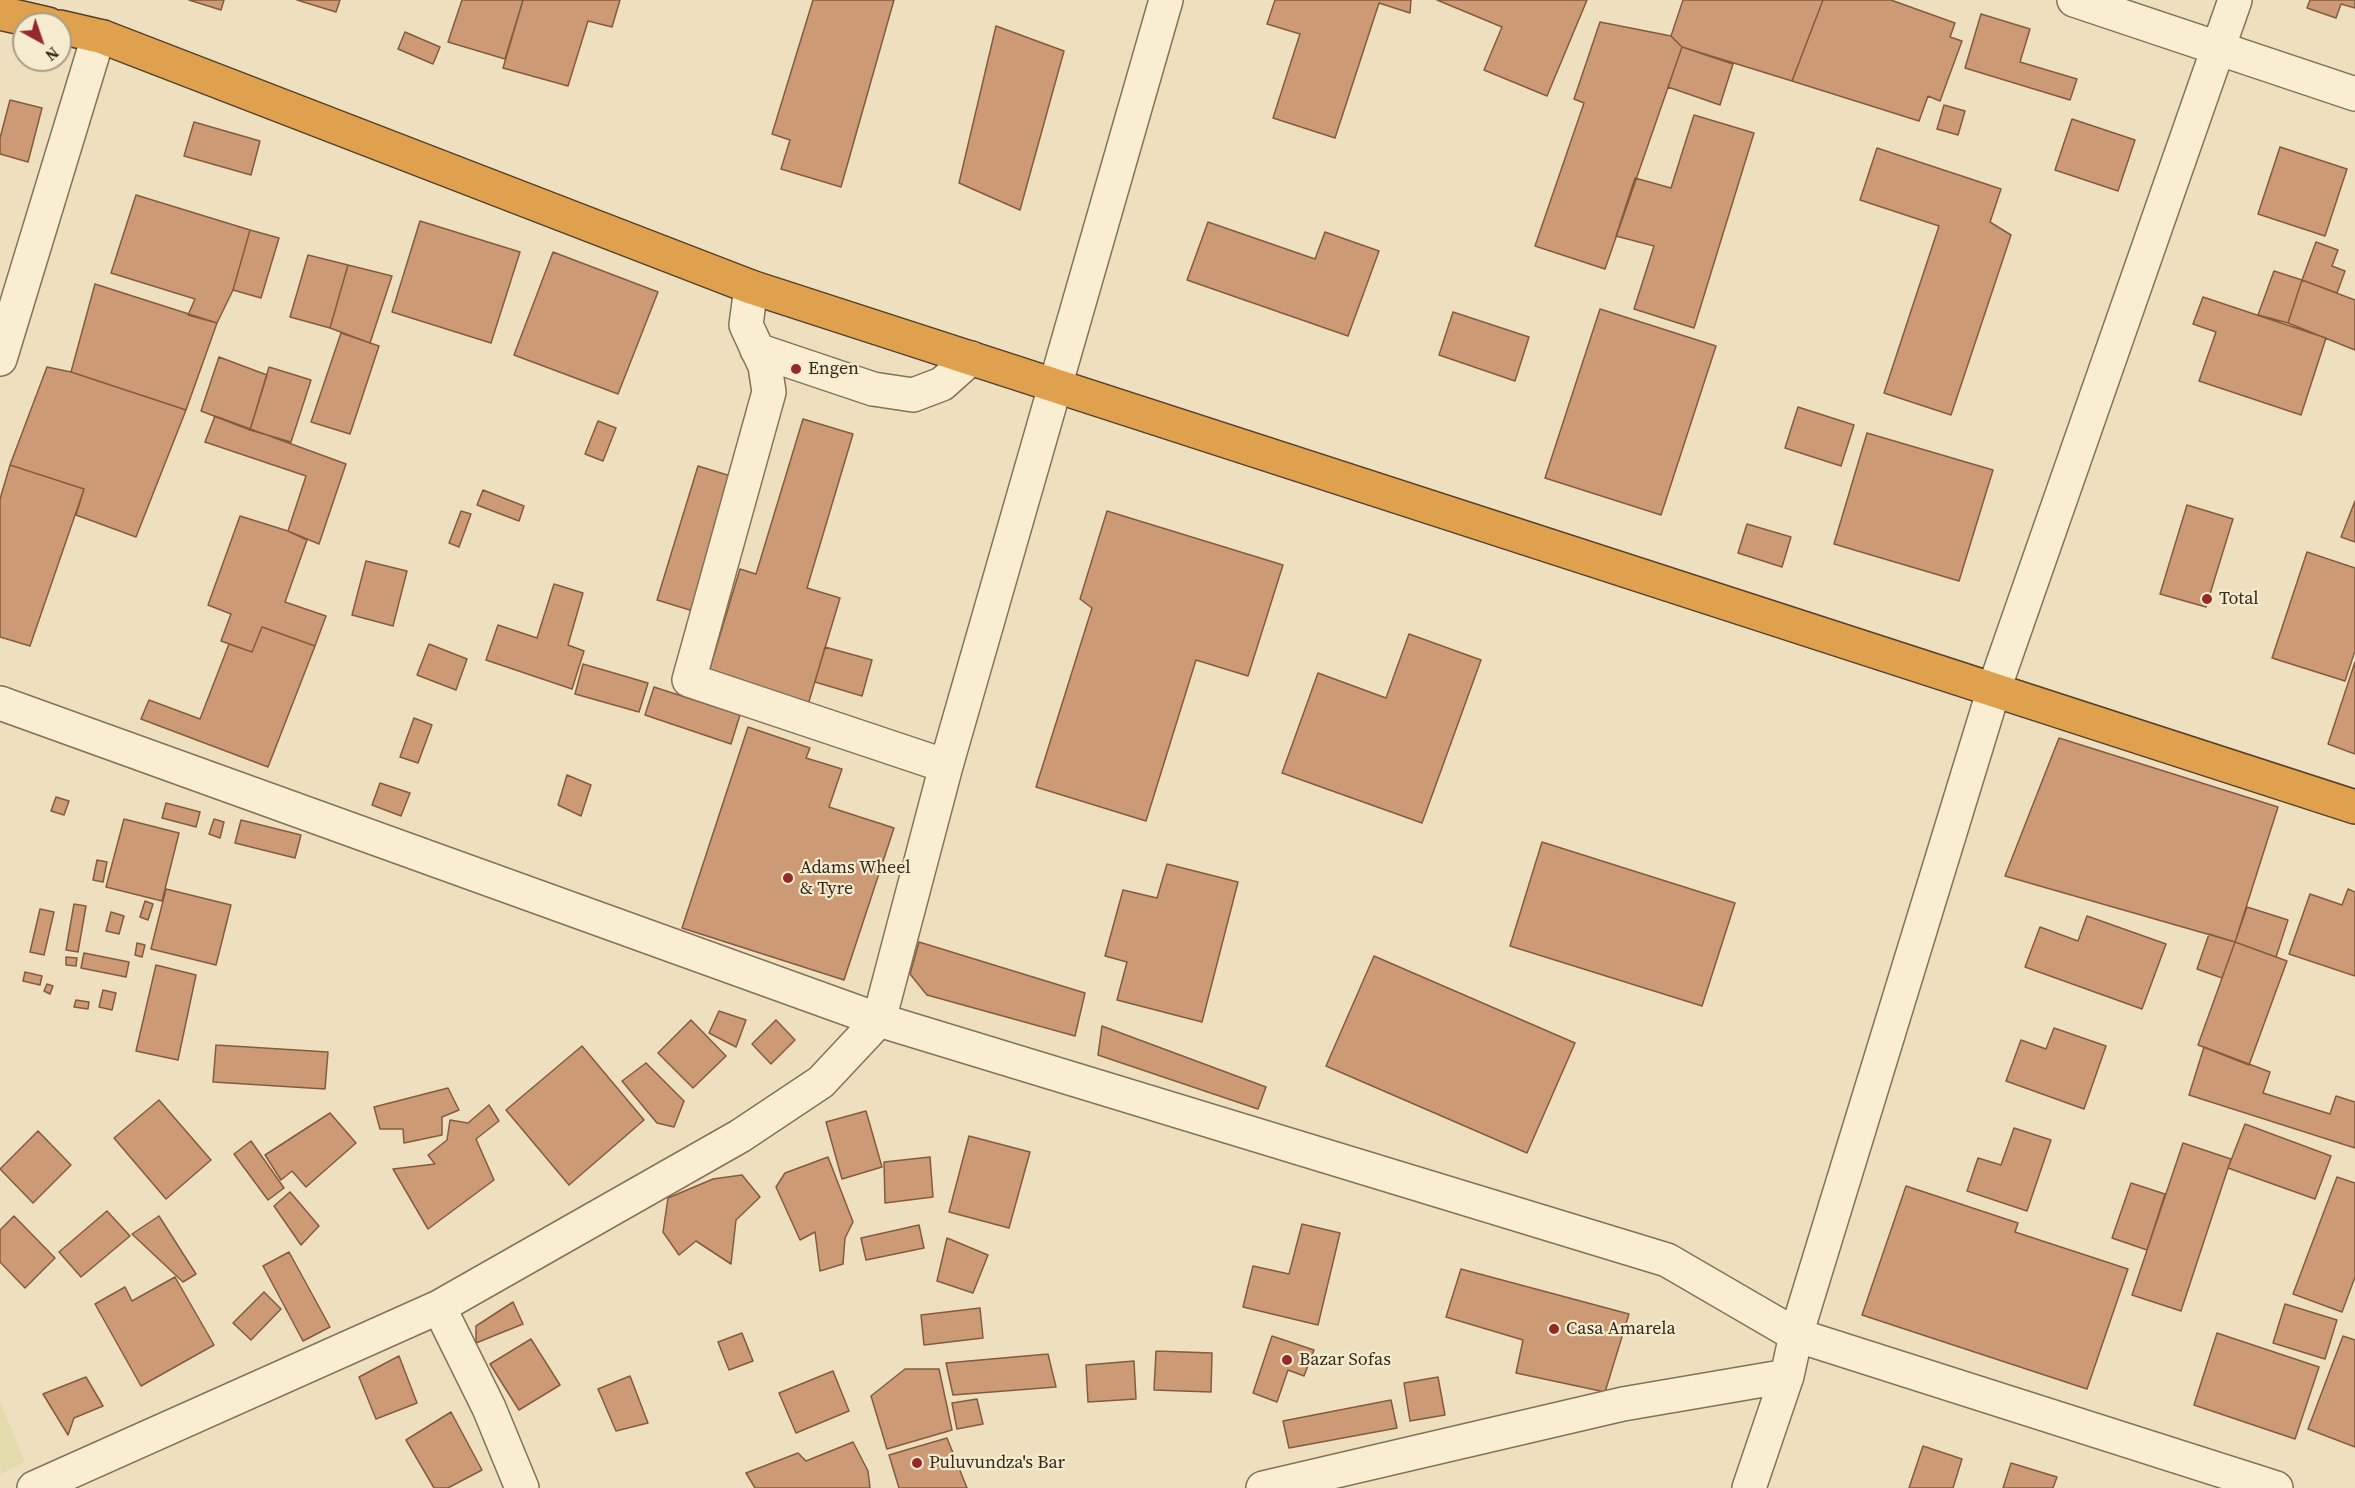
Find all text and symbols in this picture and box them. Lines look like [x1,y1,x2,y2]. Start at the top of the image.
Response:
north arrow [12,12,72,72]
text: N [41,42,64,66]
place label: Engen [808,358,859,380]
marker: Engen [789,362,803,376]
place label: Total [2219,588,2259,610]
marker: Total [2200,592,2214,606]
place label: Adams Wheel & Tyre [800,857,911,900]
marker: Adams Wheel & Tyre [781,871,795,885]
place label: Casa Amarela [1566,1318,1676,1340]
marker: Casa Amarela [1547,1322,1561,1336]
place label: Bazar Sofas [1299,1349,1391,1371]
marker: Bazar Sofas [1280,1353,1294,1367]
place label: Puluvundza's Bar [929,1452,1065,1474]
marker: Puluvundza's Bar [910,1456,924,1470]

